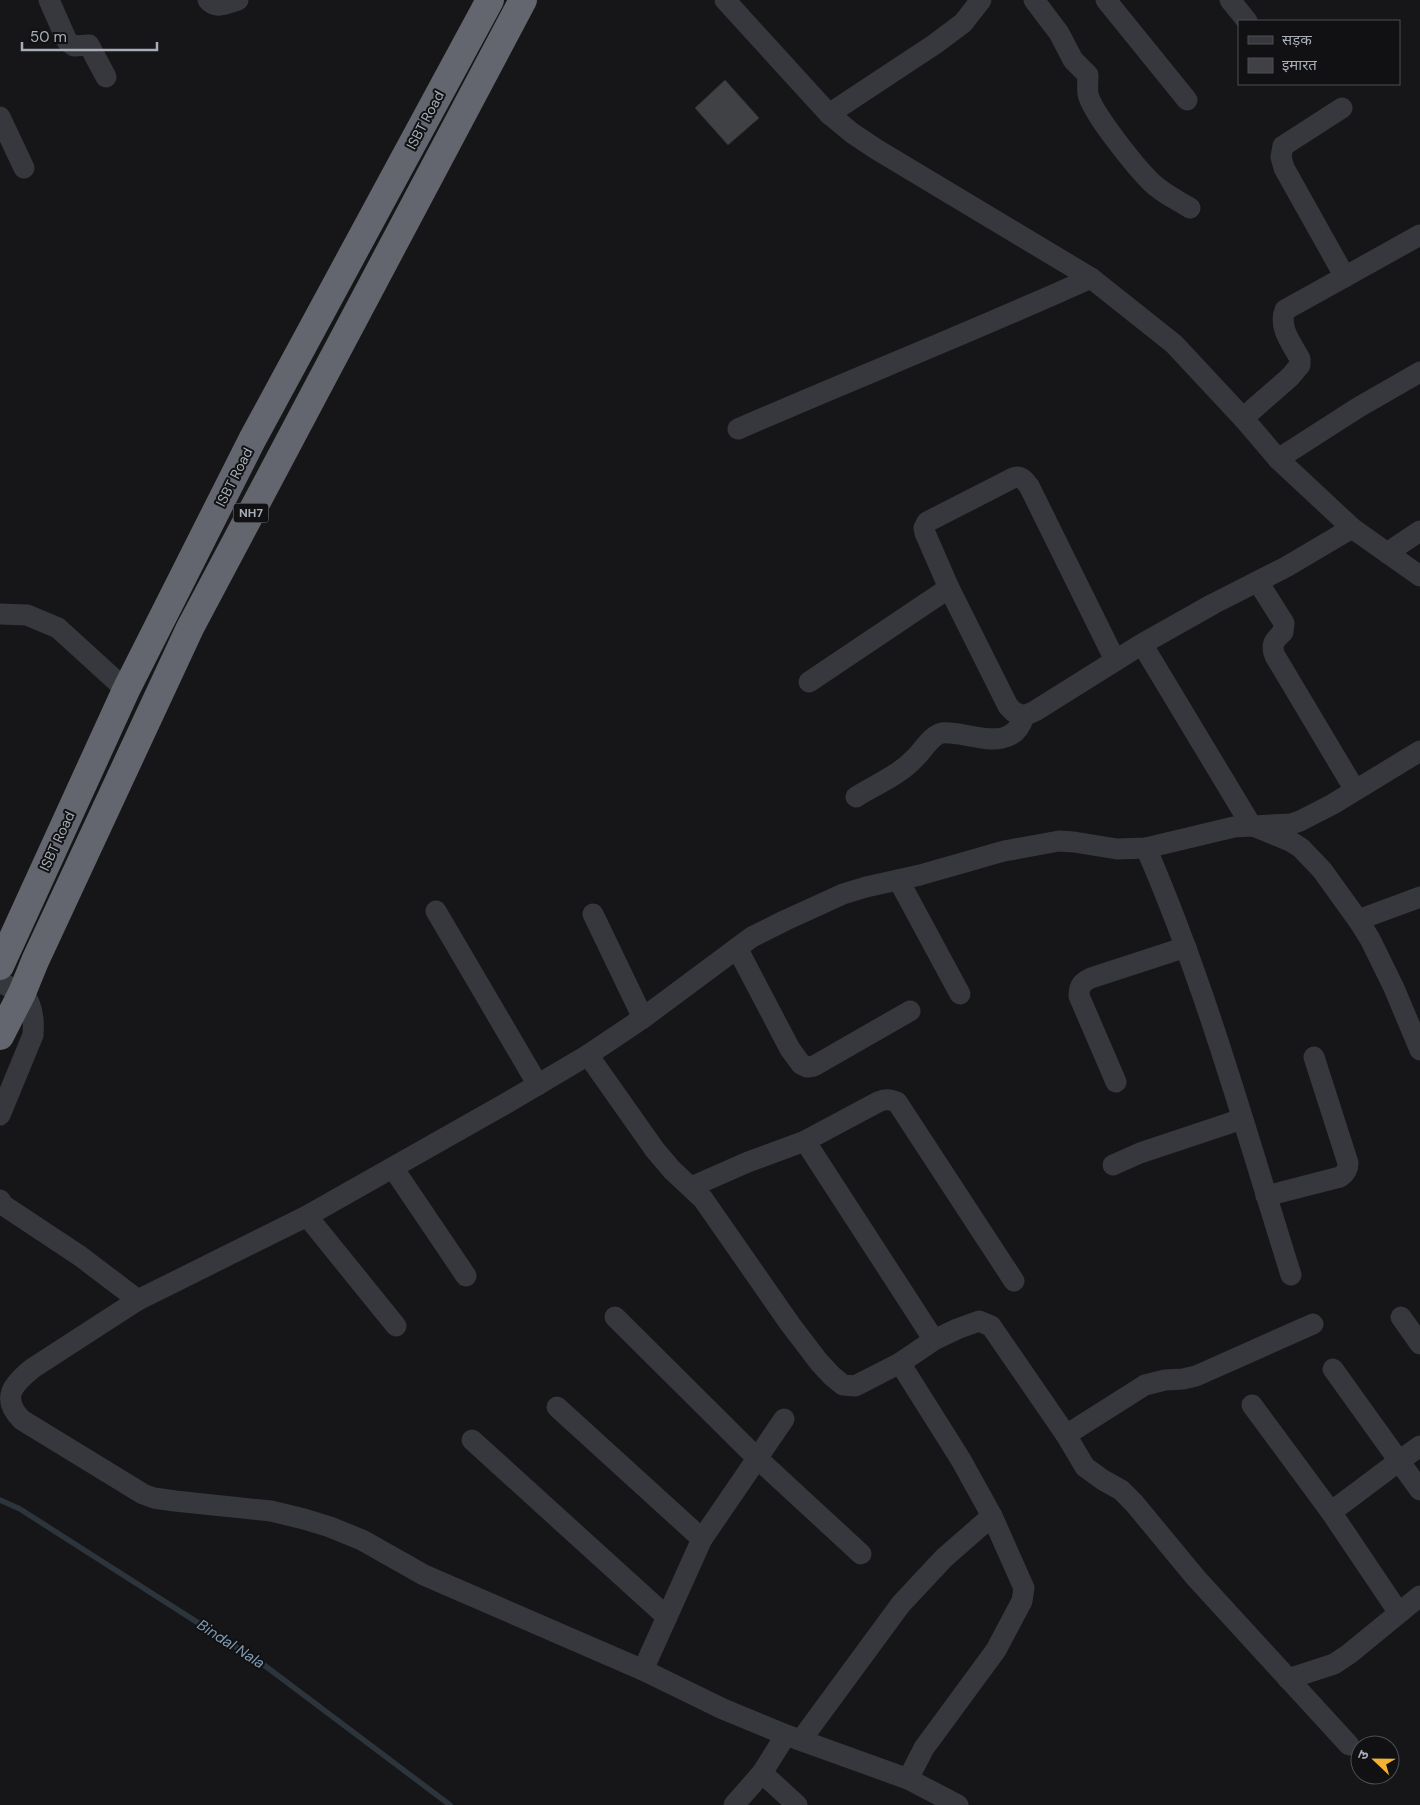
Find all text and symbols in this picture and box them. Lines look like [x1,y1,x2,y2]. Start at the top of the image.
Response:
scale bar [22,20,158,52]
legend [1238,20,1400,85]
text: 50 m [30,27,67,47]
text: सड़क [1282,30,1312,50]
text: इमारत [1282,55,1317,75]
street label: ISBT Road [402,88,448,152]
street label: ISBT Road [212,444,256,510]
road number: NH7 [234,503,268,522]
street label: ISBT Road [35,808,79,874]
water label: Bindal Nala [193,1615,269,1673]
north arrow [1350,1735,1400,1785]
text: उ [1353,1747,1373,1762]

